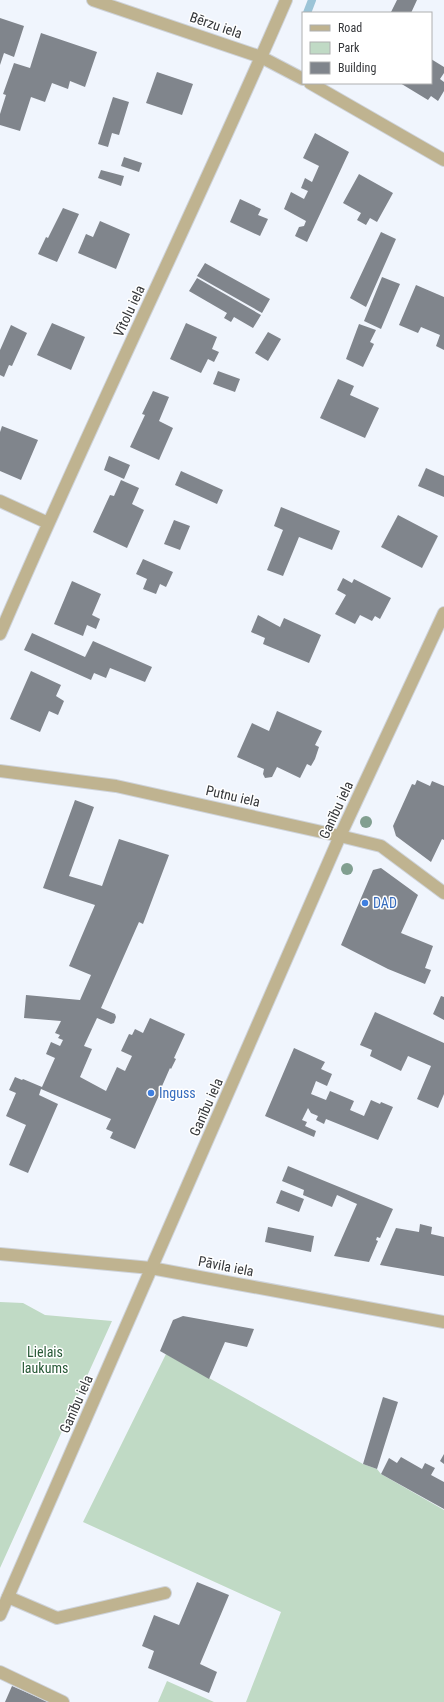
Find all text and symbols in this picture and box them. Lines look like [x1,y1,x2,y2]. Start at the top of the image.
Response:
street label: Bērzu iela [188,9,244,41]
legend [302,12,432,84]
text: Road [338,21,362,35]
text: Park [338,41,360,55]
text: Building [338,61,376,75]
street label: Vītolu iela [110,283,148,339]
street label: Ganību iela [316,779,356,841]
street label: Putnu iela [204,782,262,810]
place label: DAD [373,895,397,911]
marker: DAD [360,898,370,908]
street label: Ganību iela [186,1076,226,1138]
place label: Inguss [159,1085,196,1101]
marker: Inguss [146,1088,156,1098]
street label: Pāvila iela [197,1253,255,1279]
park label: Lielais laukums [22,1344,68,1376]
street label: Ganību iela [56,1373,96,1435]

